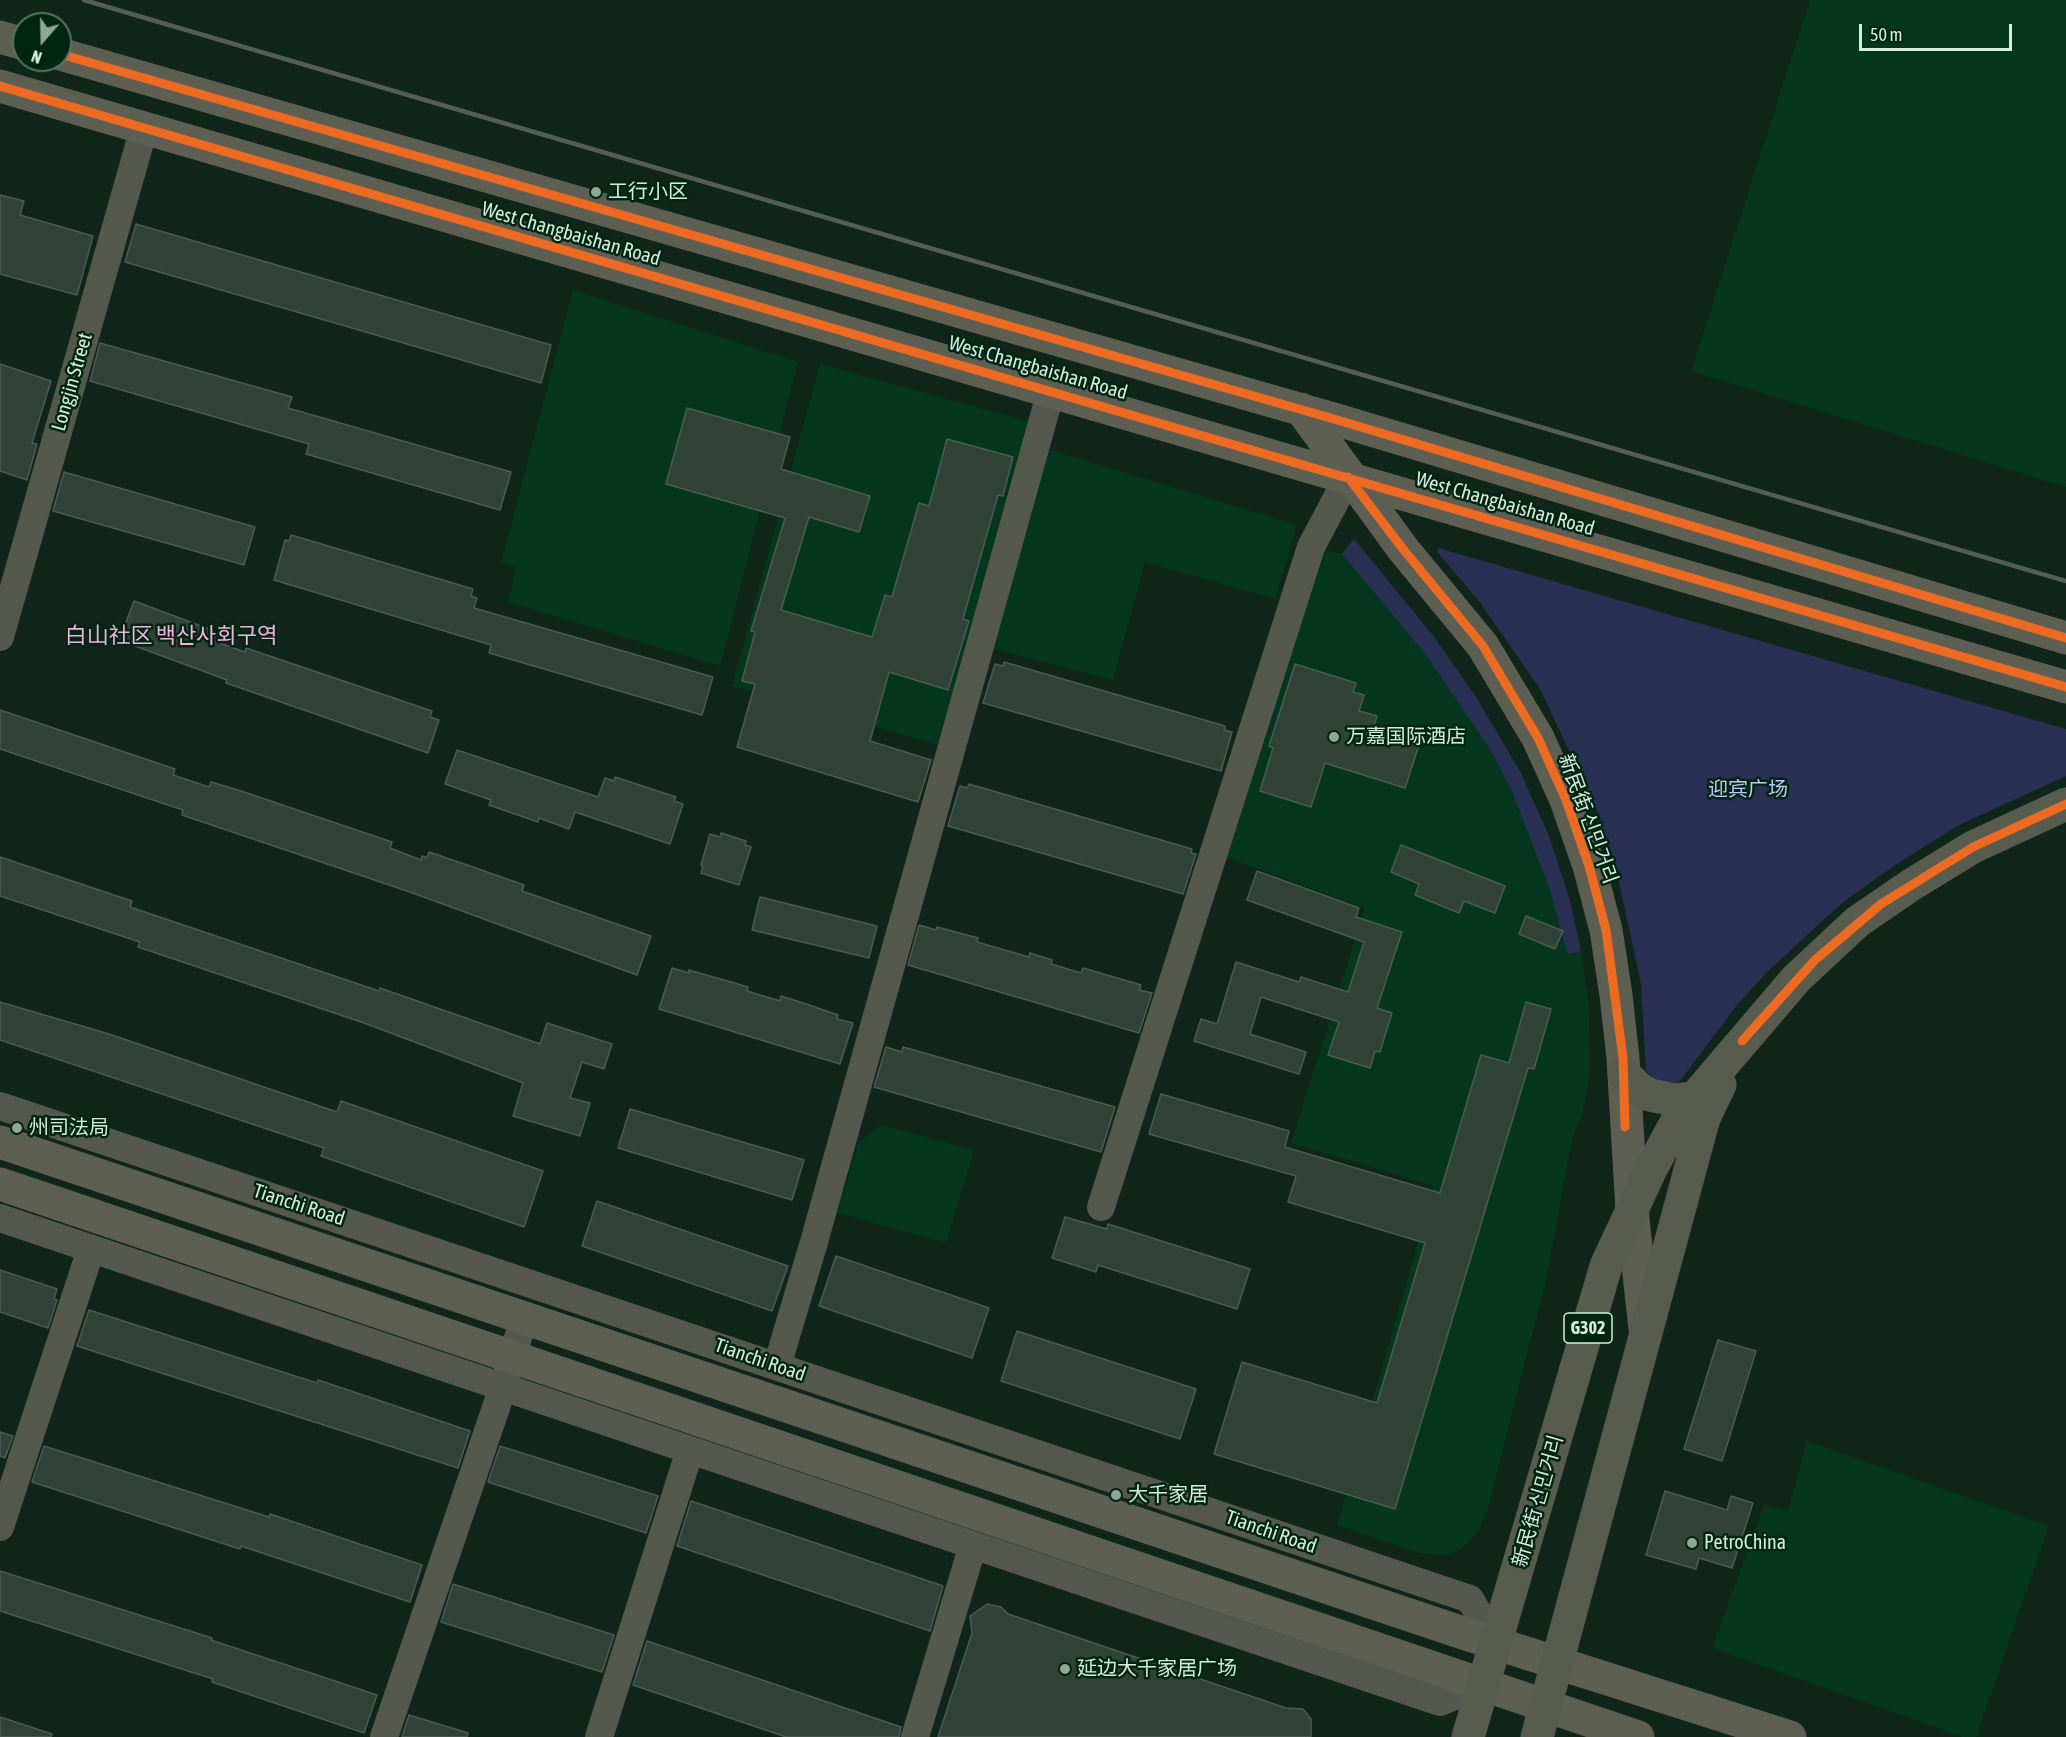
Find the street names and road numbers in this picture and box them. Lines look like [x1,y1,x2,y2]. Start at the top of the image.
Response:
street label: West Changbaishan Road [479,197,663,271]
street label: Longjin Street [47,330,97,434]
street label: West Changbaishan Road [946,331,1130,405]
street label: West Changbaishan Road [1413,467,1597,541]
street label: 新民街 신민거리 [1553,751,1623,887]
street label: Tianchi Road [250,1179,348,1231]
road number: G302 [1564,1313,1612,1343]
street label: Tianchi Road [711,1333,809,1387]
street label: 新民街 신민거리 [1508,1432,1568,1570]
street label: Tianchi Road [1222,1505,1320,1559]

